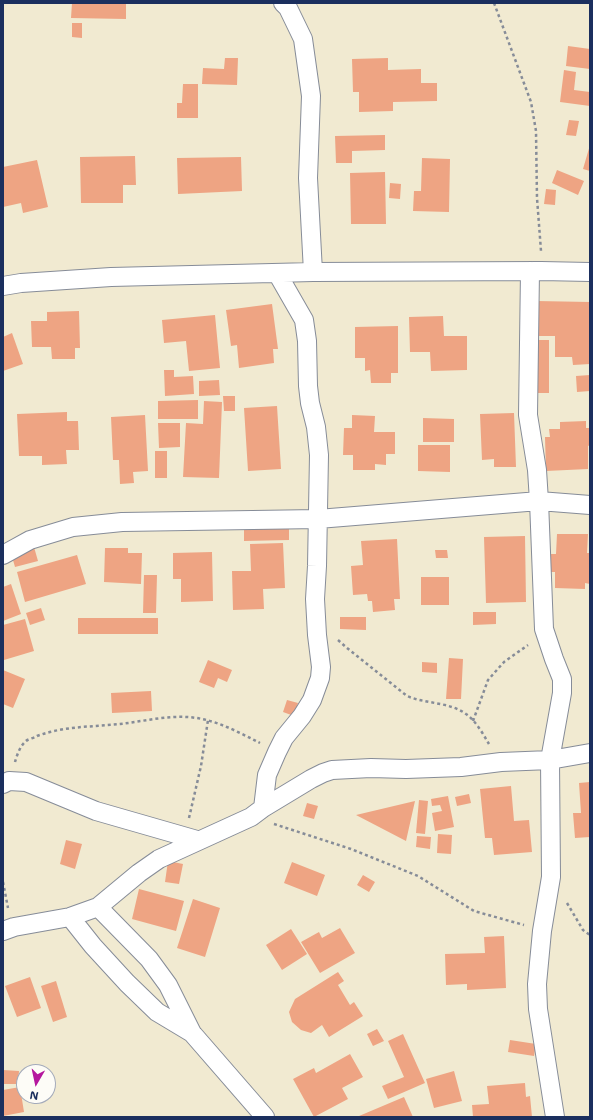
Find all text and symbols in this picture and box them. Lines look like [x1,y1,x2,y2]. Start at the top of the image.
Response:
north arrow [16,1064,56,1104]
text: N [29,1087,40,1103]

